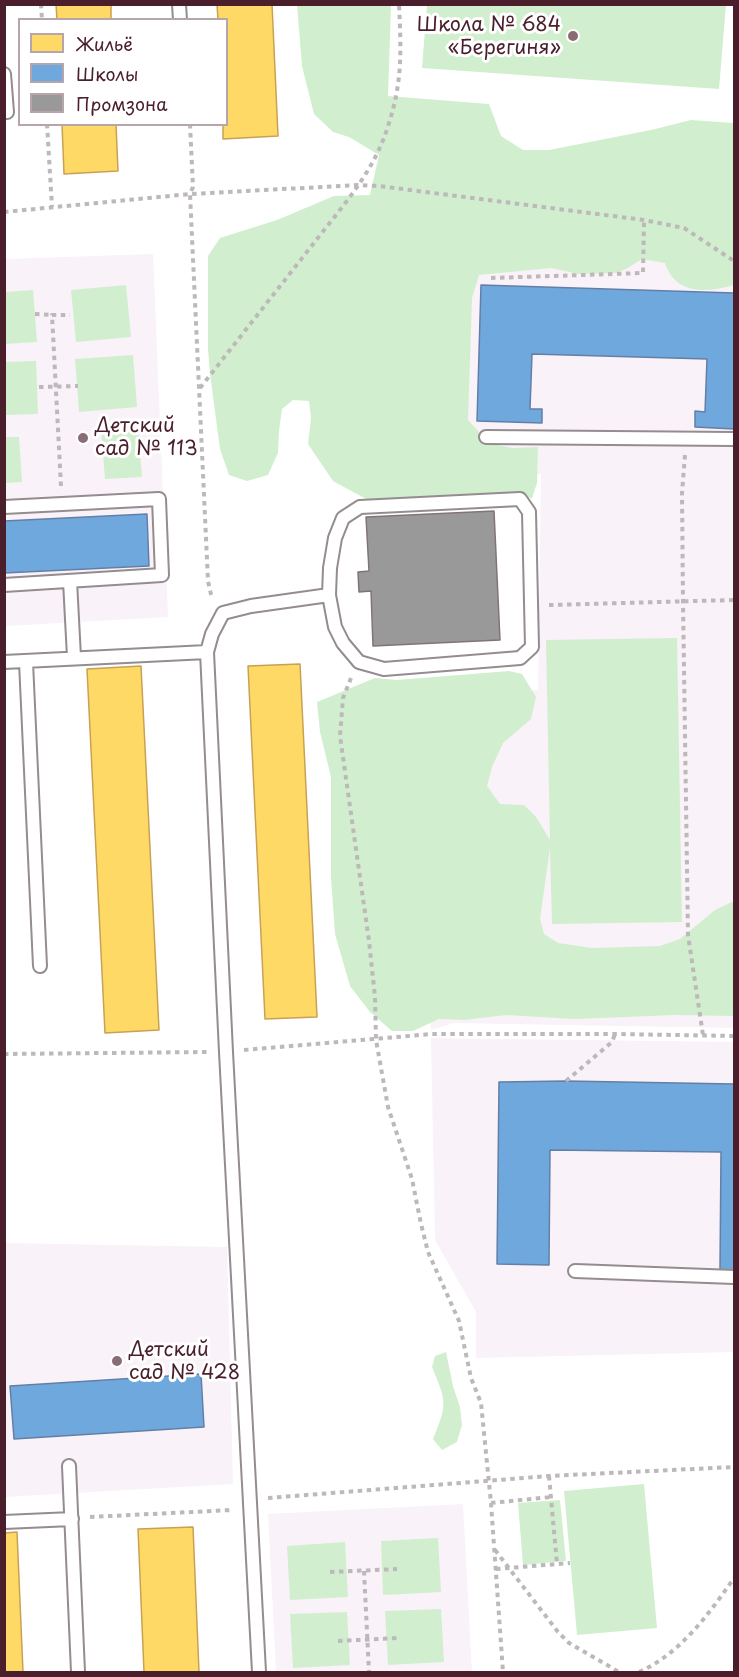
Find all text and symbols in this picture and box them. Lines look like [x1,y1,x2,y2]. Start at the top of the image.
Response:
place label: Школа № 684 «Берегиня» [417,13,561,60]
legend [18,18,228,126]
marker: Школа № 684 «Берегиня» [566,29,580,43]
text: Жильё [76,30,133,57]
text: Школы [76,60,139,87]
text: Промзона [76,90,167,117]
place label: Детский сад № 113 [95,414,198,461]
marker: Детский сад № 113 [76,431,90,445]
place label: Детский сад № 428 [129,1338,240,1385]
marker: Детский сад № 428 [110,1354,124,1368]

